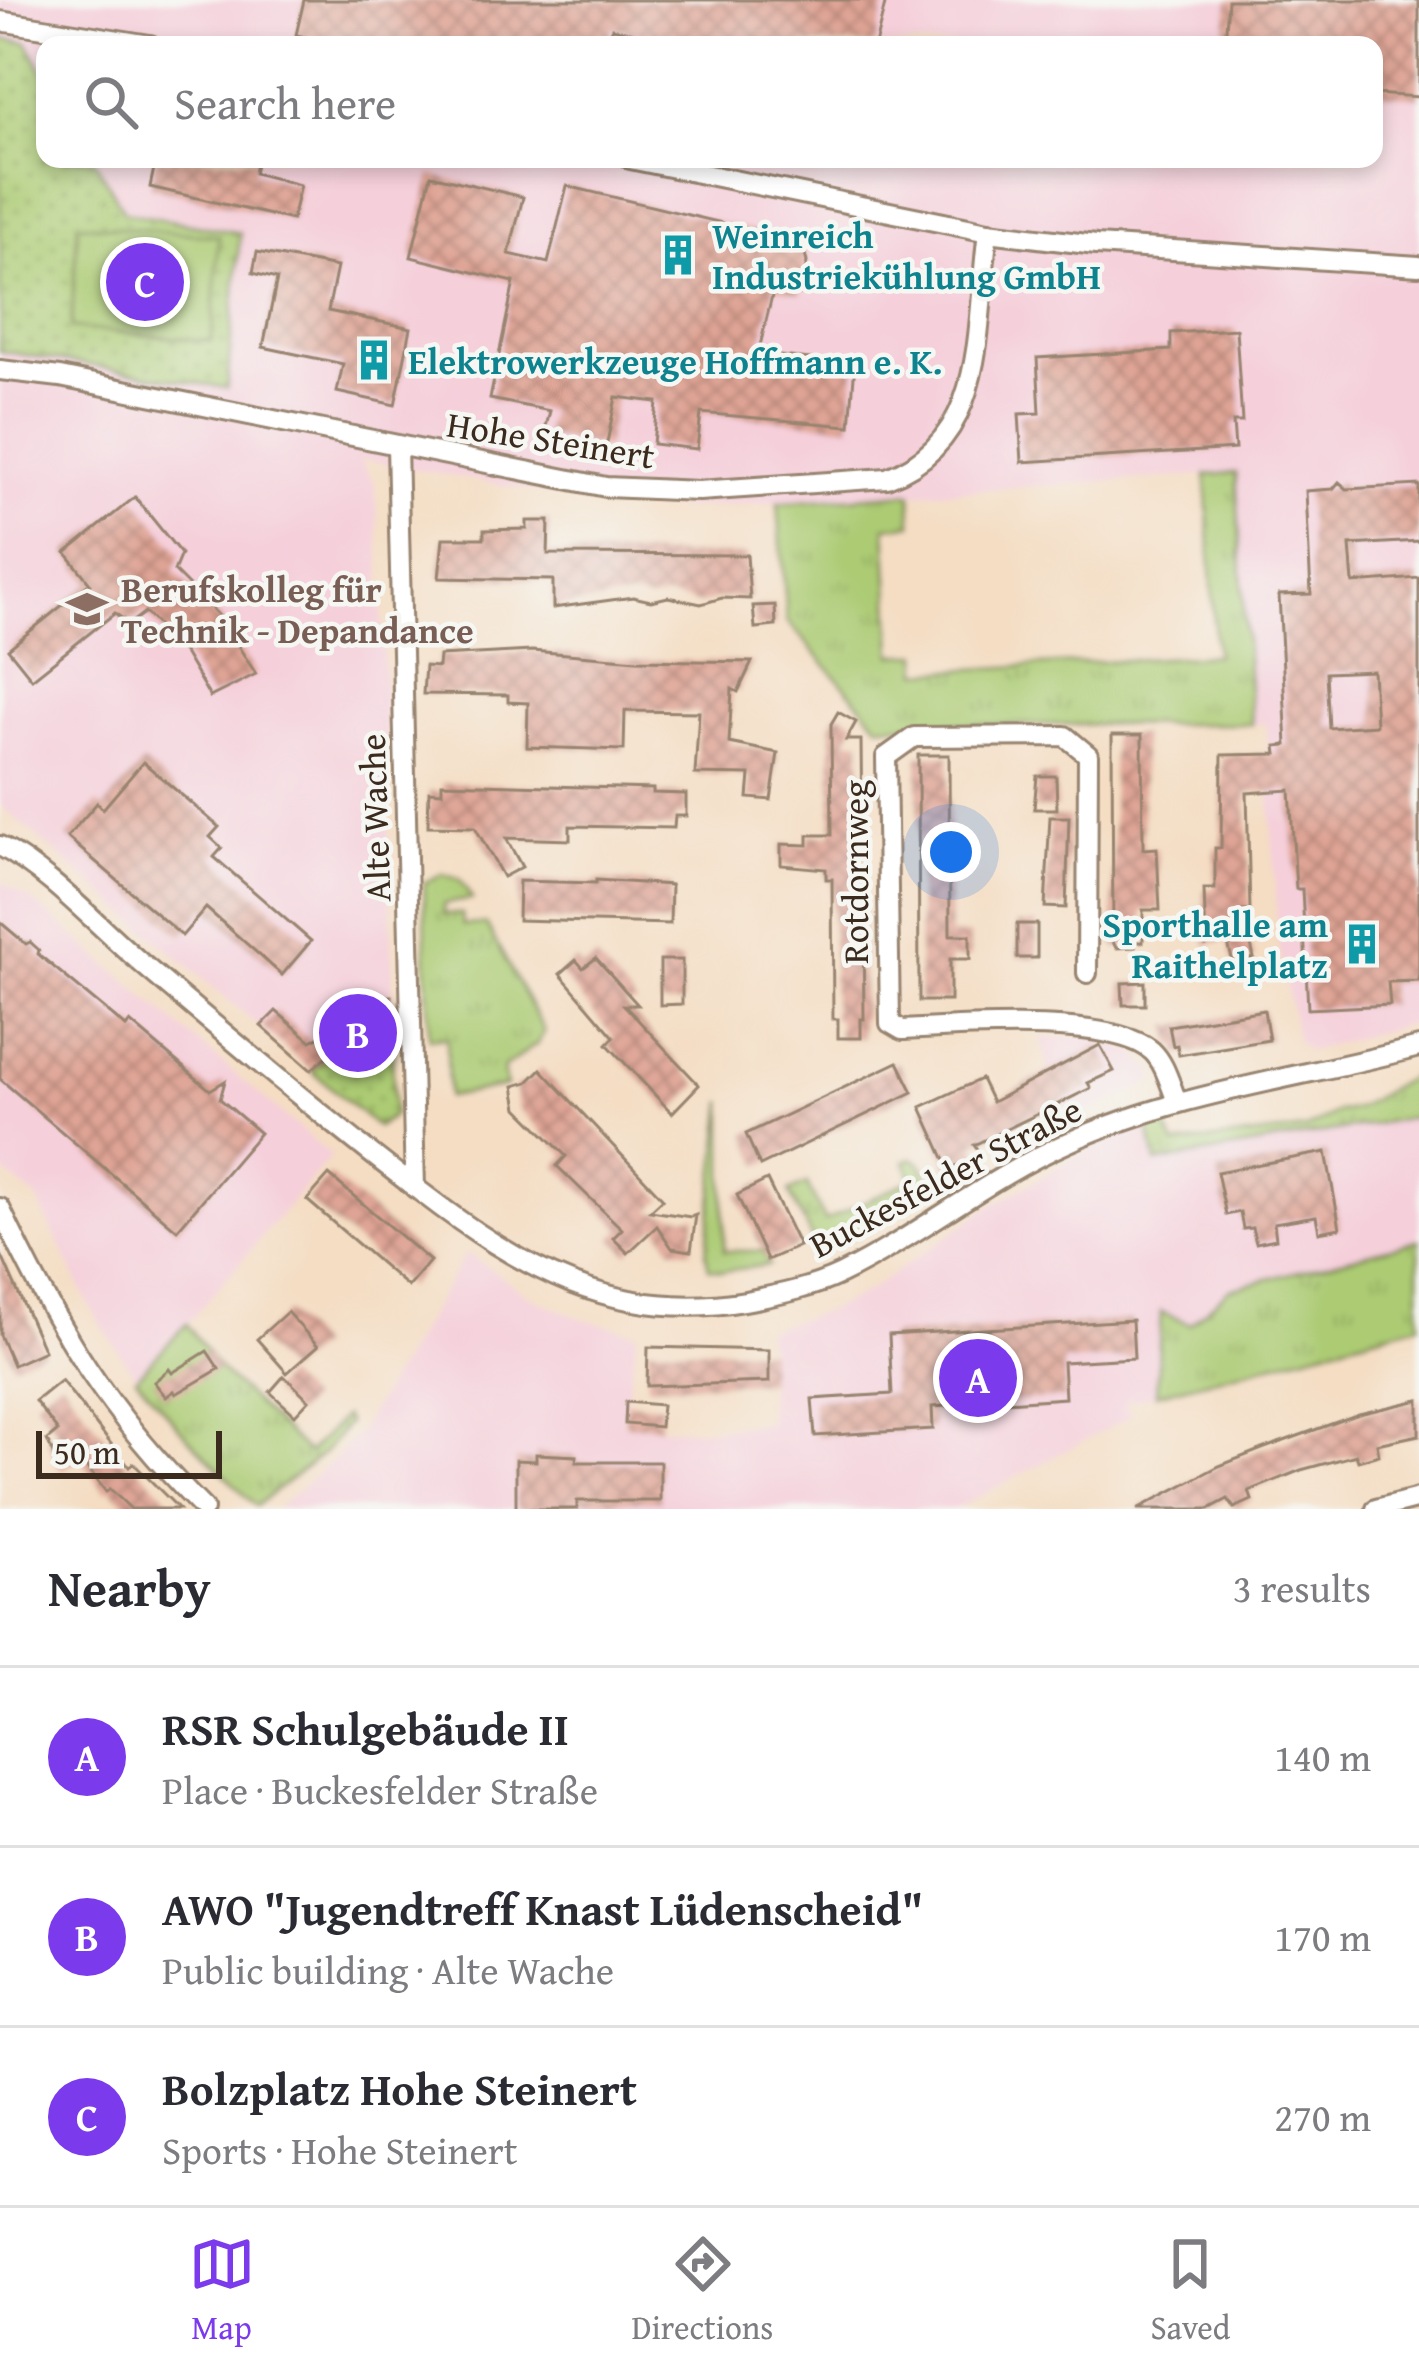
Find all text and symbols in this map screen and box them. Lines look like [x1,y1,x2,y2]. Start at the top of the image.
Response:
search box [36,36,1383,168]
icon: search [78,69,144,135]
text: Search here [174,70,396,135]
place label: Weinreich Industriekühlung GmbH [712,208,1101,302]
building icon: Weinreich Industriekühlung GmbH [655,232,701,278]
pin: C [106,237,184,327]
place label: Elektrowerkzeuge Hoffmann e. K. [408,334,943,387]
building icon: Elektrowerkzeuge Hoffmann e. K. [351,337,397,383]
street label: Hohe Steinert [444,396,659,482]
place label: Berufskolleg für Technik - Depandance [121,562,474,656]
school or university icon: Berufskolleg für Technik - Depandance [64,586,110,632]
street label: Alte Wache [345,733,403,903]
street label: Rotdornweg [828,780,881,964]
your location [921,822,981,882]
place label: Sporthalle am Raithelplatz [1102,897,1328,991]
building icon: Sporthalle am Raithelplatz [1339,921,1385,967]
pin: B [319,988,397,1078]
street label: Buckesfelder Straße [800,1082,1090,1270]
pin: A [939,1333,1017,1423]
scale bar [36,1425,222,1478]
text: 50 m [54,1428,120,1476]
text: Nearby [48,1550,211,1625]
text: 3 results [1233,1559,1371,1616]
text: RSR Schulgebäude II [162,1696,569,1761]
text: A [75,1728,99,1785]
text: 140 m [1274,1728,1371,1785]
text: Place · Buckesfelder Straße [162,1761,598,1818]
text: AWO "Jugendtreff Knast Lüdenscheid" [162,1876,923,1941]
text: B [75,1908,99,1965]
text: 170 m [1274,1908,1371,1965]
text: Public building · Alte Wache [162,1941,614,1998]
text: Bolzplatz Hohe Steinert [162,2056,637,2121]
text: C [76,2088,98,2145]
text: 270 m [1274,2088,1371,2145]
text: Sports · Hohe Steinert [162,2121,518,2178]
tab: Map [189,2231,255,2351]
tab: Directions [632,2231,773,2351]
tab: Saved [1151,2231,1230,2351]

